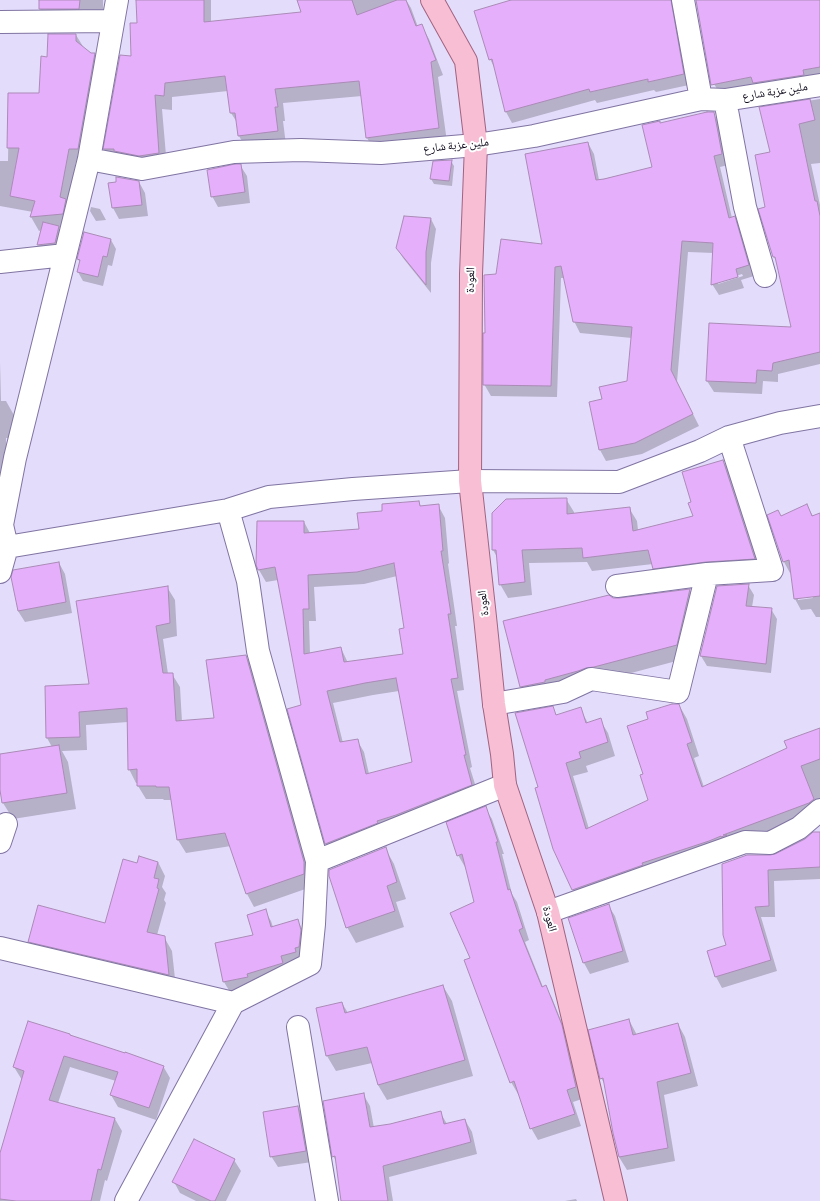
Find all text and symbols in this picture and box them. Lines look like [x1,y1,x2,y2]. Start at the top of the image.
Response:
street label: ملين عزبة شارع [741,80,809,104]
street label: ملين عزبة شارع [422,135,490,157]
street label: العودة [464,267,478,293]
street label: العودة [475,589,493,617]
street label: العودة [539,905,559,933]

